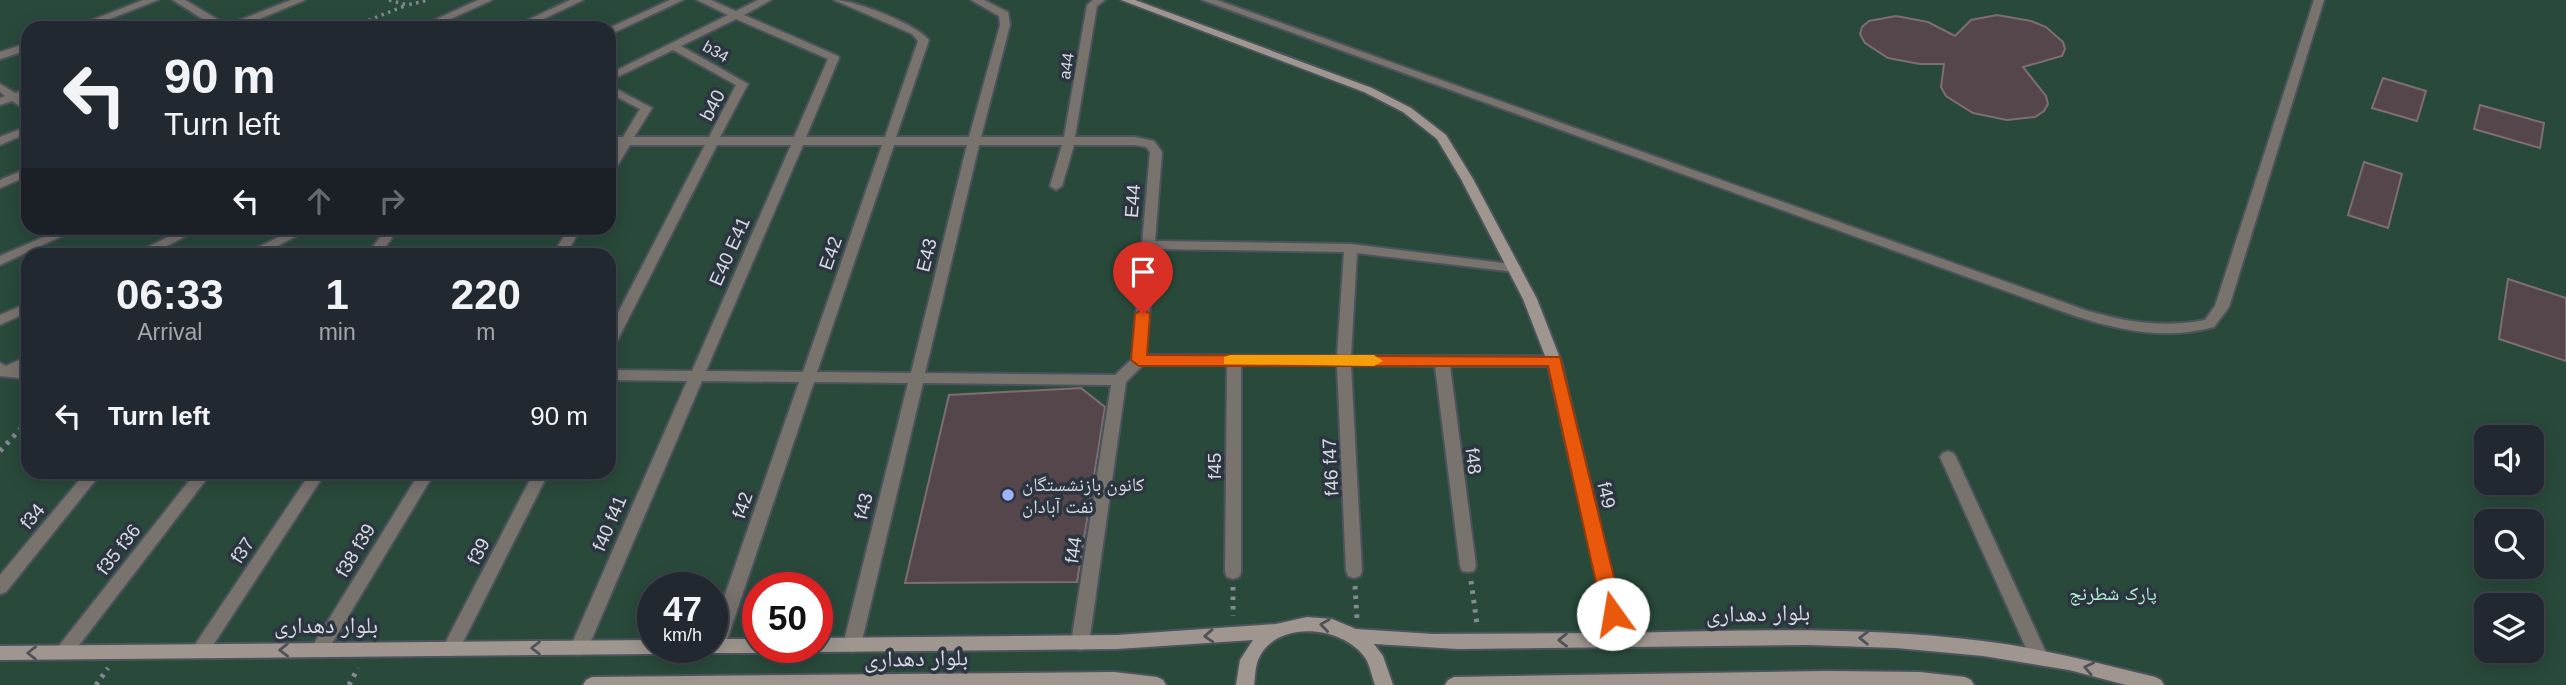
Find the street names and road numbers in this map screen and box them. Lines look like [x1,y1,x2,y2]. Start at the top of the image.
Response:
street label: b34 [700,38,732,65]
street label: a44 [1056,51,1077,81]
street label: b40 [696,86,729,124]
street label: E44 [1121,183,1144,219]
street label: E40 E41 [705,214,754,289]
street label: E42 [815,234,846,273]
street label: E43 [912,236,941,274]
street label: f46 f47 [1318,437,1343,497]
street label: f48 [1461,447,1486,475]
street label: f45 [1204,453,1225,479]
street label: f49 [1593,480,1620,510]
street label: f42 [728,489,757,521]
street label: f43 [850,491,877,521]
street label: f40 f41 [588,492,630,554]
street label: f34 [16,499,49,533]
street label: f35 f36 [92,520,145,579]
street label: f38 f39 [331,520,379,581]
street label: f37 [226,533,259,567]
street label: f39 [463,535,494,568]
street label: f44 [1061,535,1086,565]
street label: بلوار دهداری [1706,599,1810,628]
street label: بلوار دهداری [274,612,378,639]
street label: بلوار دهداری [864,644,968,673]

